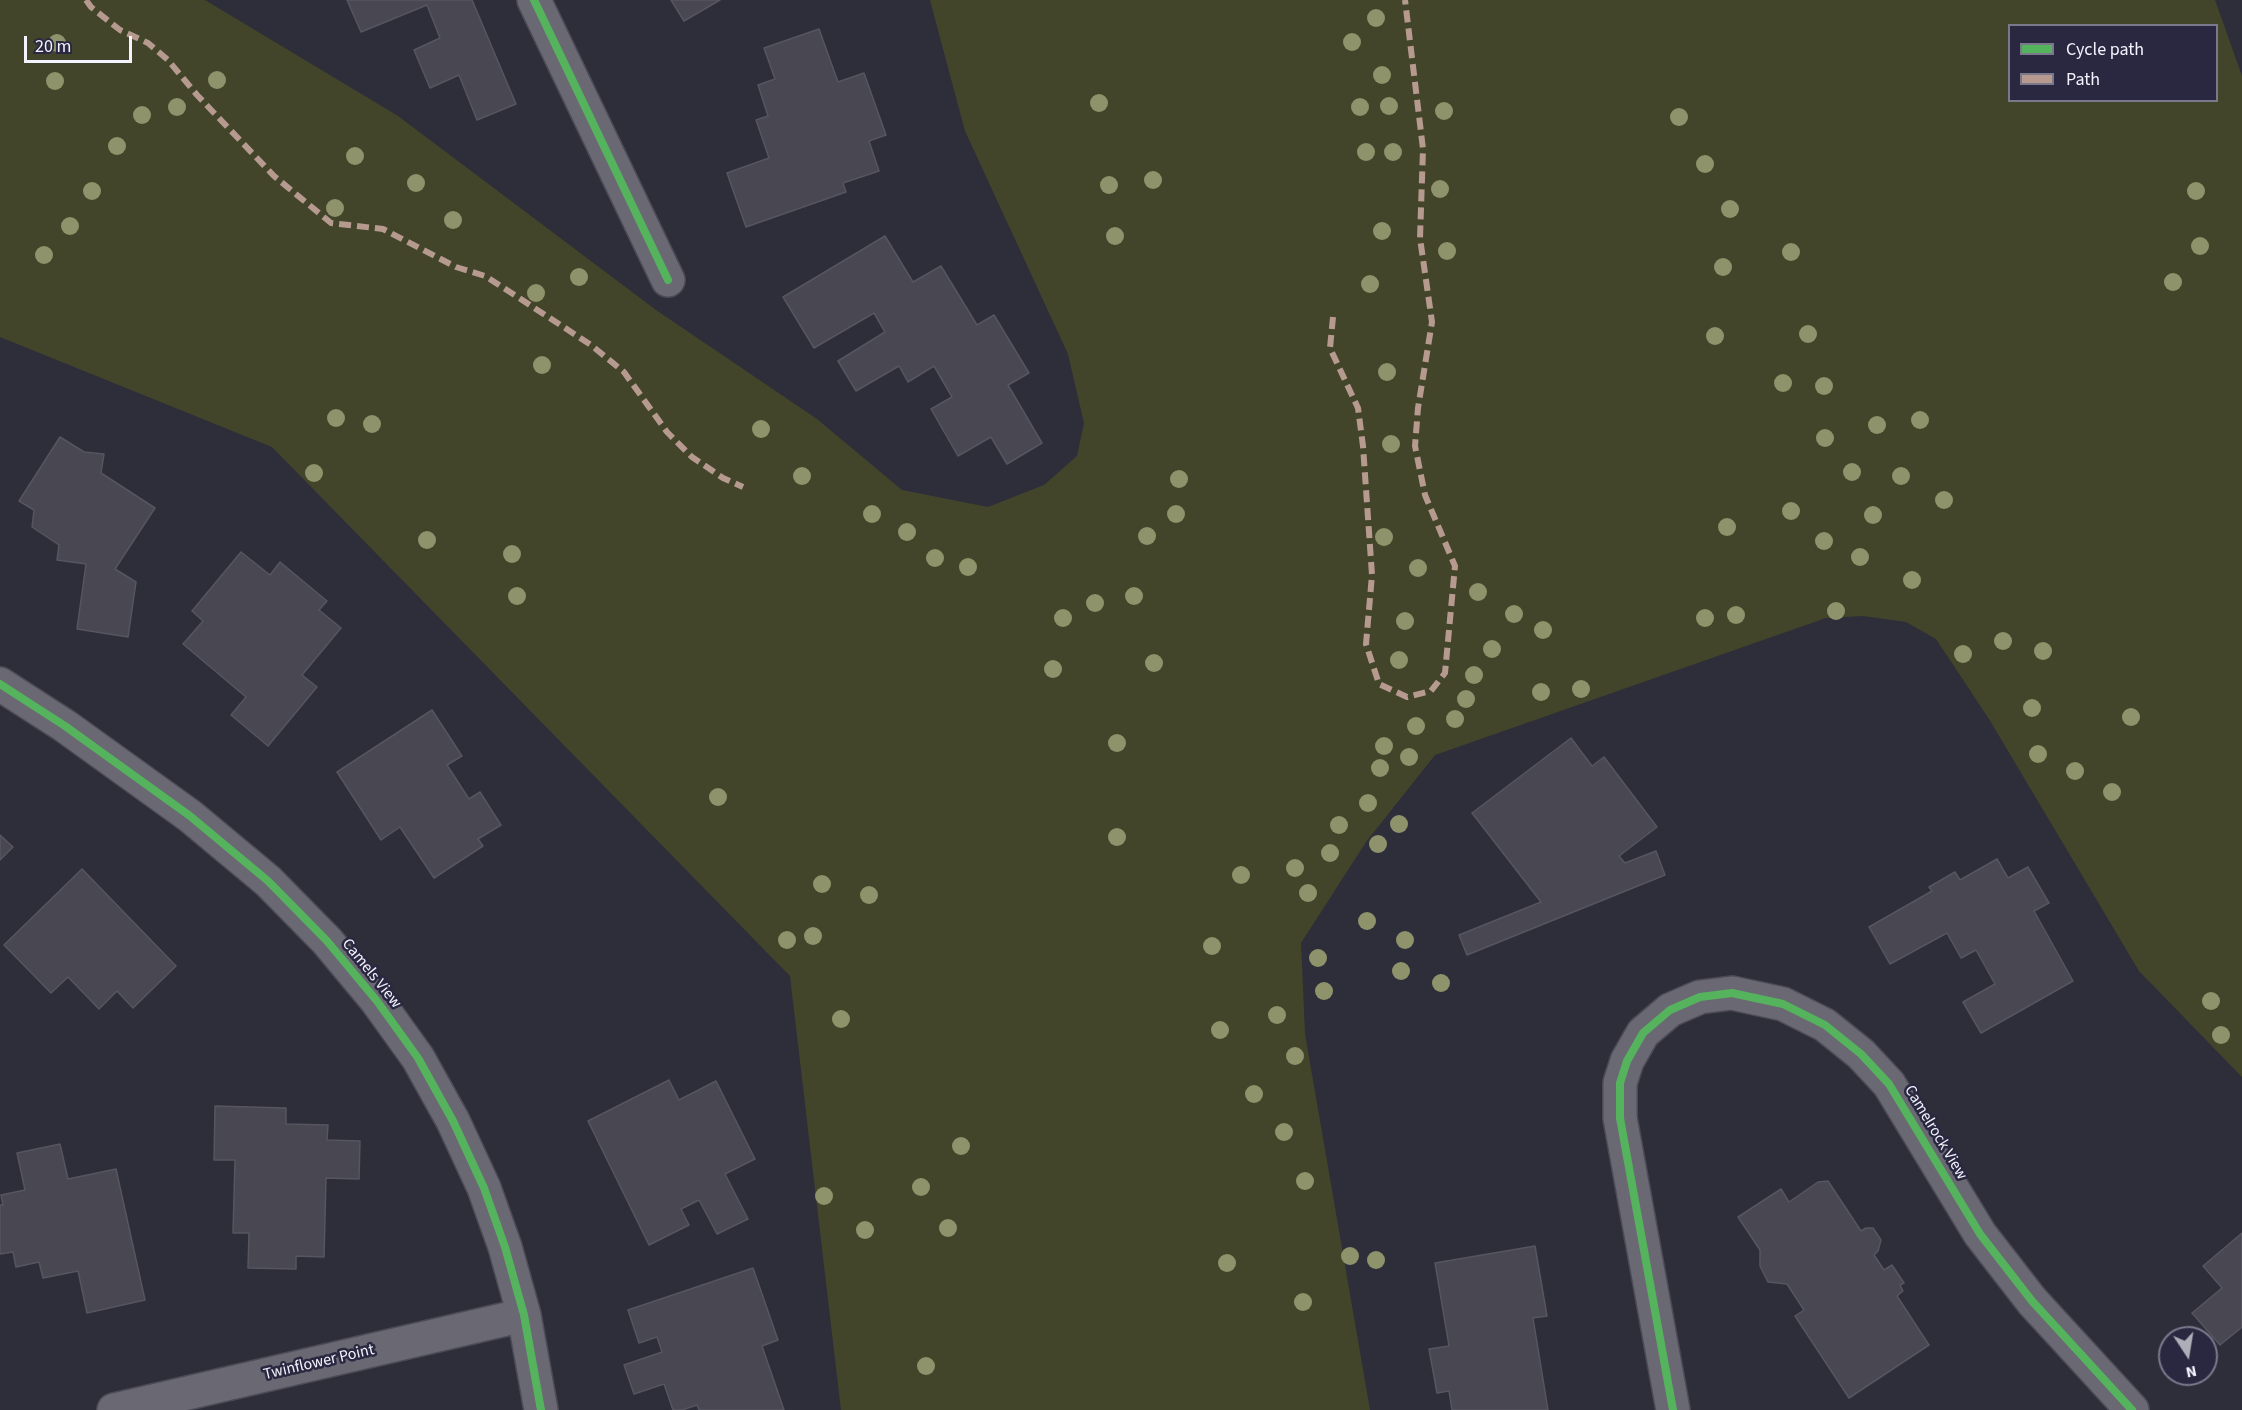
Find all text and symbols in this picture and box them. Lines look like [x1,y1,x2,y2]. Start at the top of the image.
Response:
scale bar [27,24,135,62]
legend [2008,24,2218,102]
text: 20 m [35,34,71,59]
text: Cycle path [2066,37,2144,62]
text: Path [2066,67,2100,92]
street label: Camels View [337,935,405,1013]
street label: Camelrock View [1899,1082,1971,1184]
north arrow [2158,1326,2218,1386]
street label: Twinflower Point [262,1341,376,1385]
text: N [2184,1360,2199,1384]

